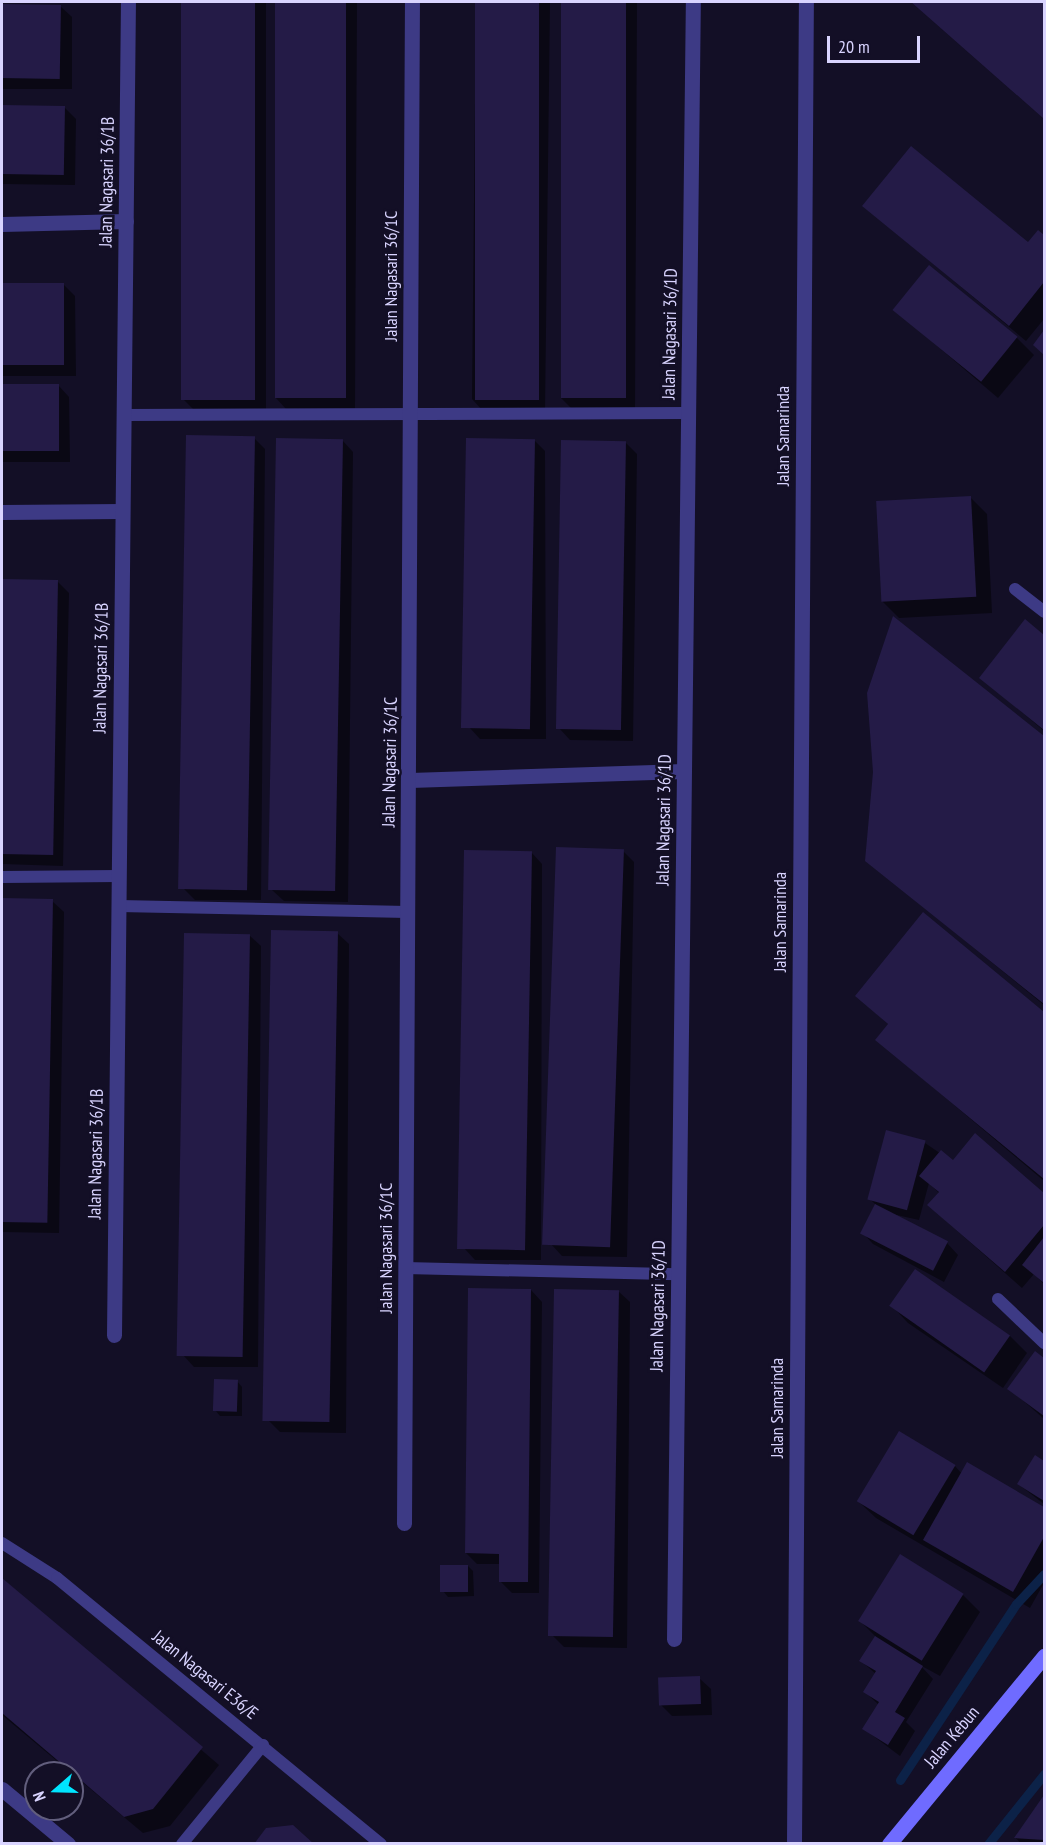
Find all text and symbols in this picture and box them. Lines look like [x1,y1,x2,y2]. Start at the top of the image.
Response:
scale bar [830,24,923,62]
text: 20 m [838,35,870,58]
street label: Jalan Nagasari 36/1B [95,117,119,247]
street label: Jalan Nagasari 36/1C [380,211,402,341]
street label: Jalan Nagasari 36/1D [658,268,682,400]
street label: Jalan Samarinda [772,386,794,486]
street label: Jalan Nagasari 36/1B [89,603,113,733]
street label: Jalan Nagasari 36/1C [378,697,402,827]
street label: Jalan Nagasari 36/1D [652,754,676,886]
street label: Jalan Samarinda [769,872,791,972]
street label: Jalan Nagasari 36/1B [84,1089,108,1219]
street label: Jalan Nagasari 36/1C [375,1183,397,1313]
street label: Jalan Nagasari 36/1D [646,1240,670,1372]
street label: Jalan Samarinda [766,1358,788,1458]
street label: Jalan Nagasari E36/E [148,1626,262,1724]
street label: Jalan Kebun [920,1702,984,1772]
north arrow [24,1761,84,1821]
text: N [28,1789,50,1804]

